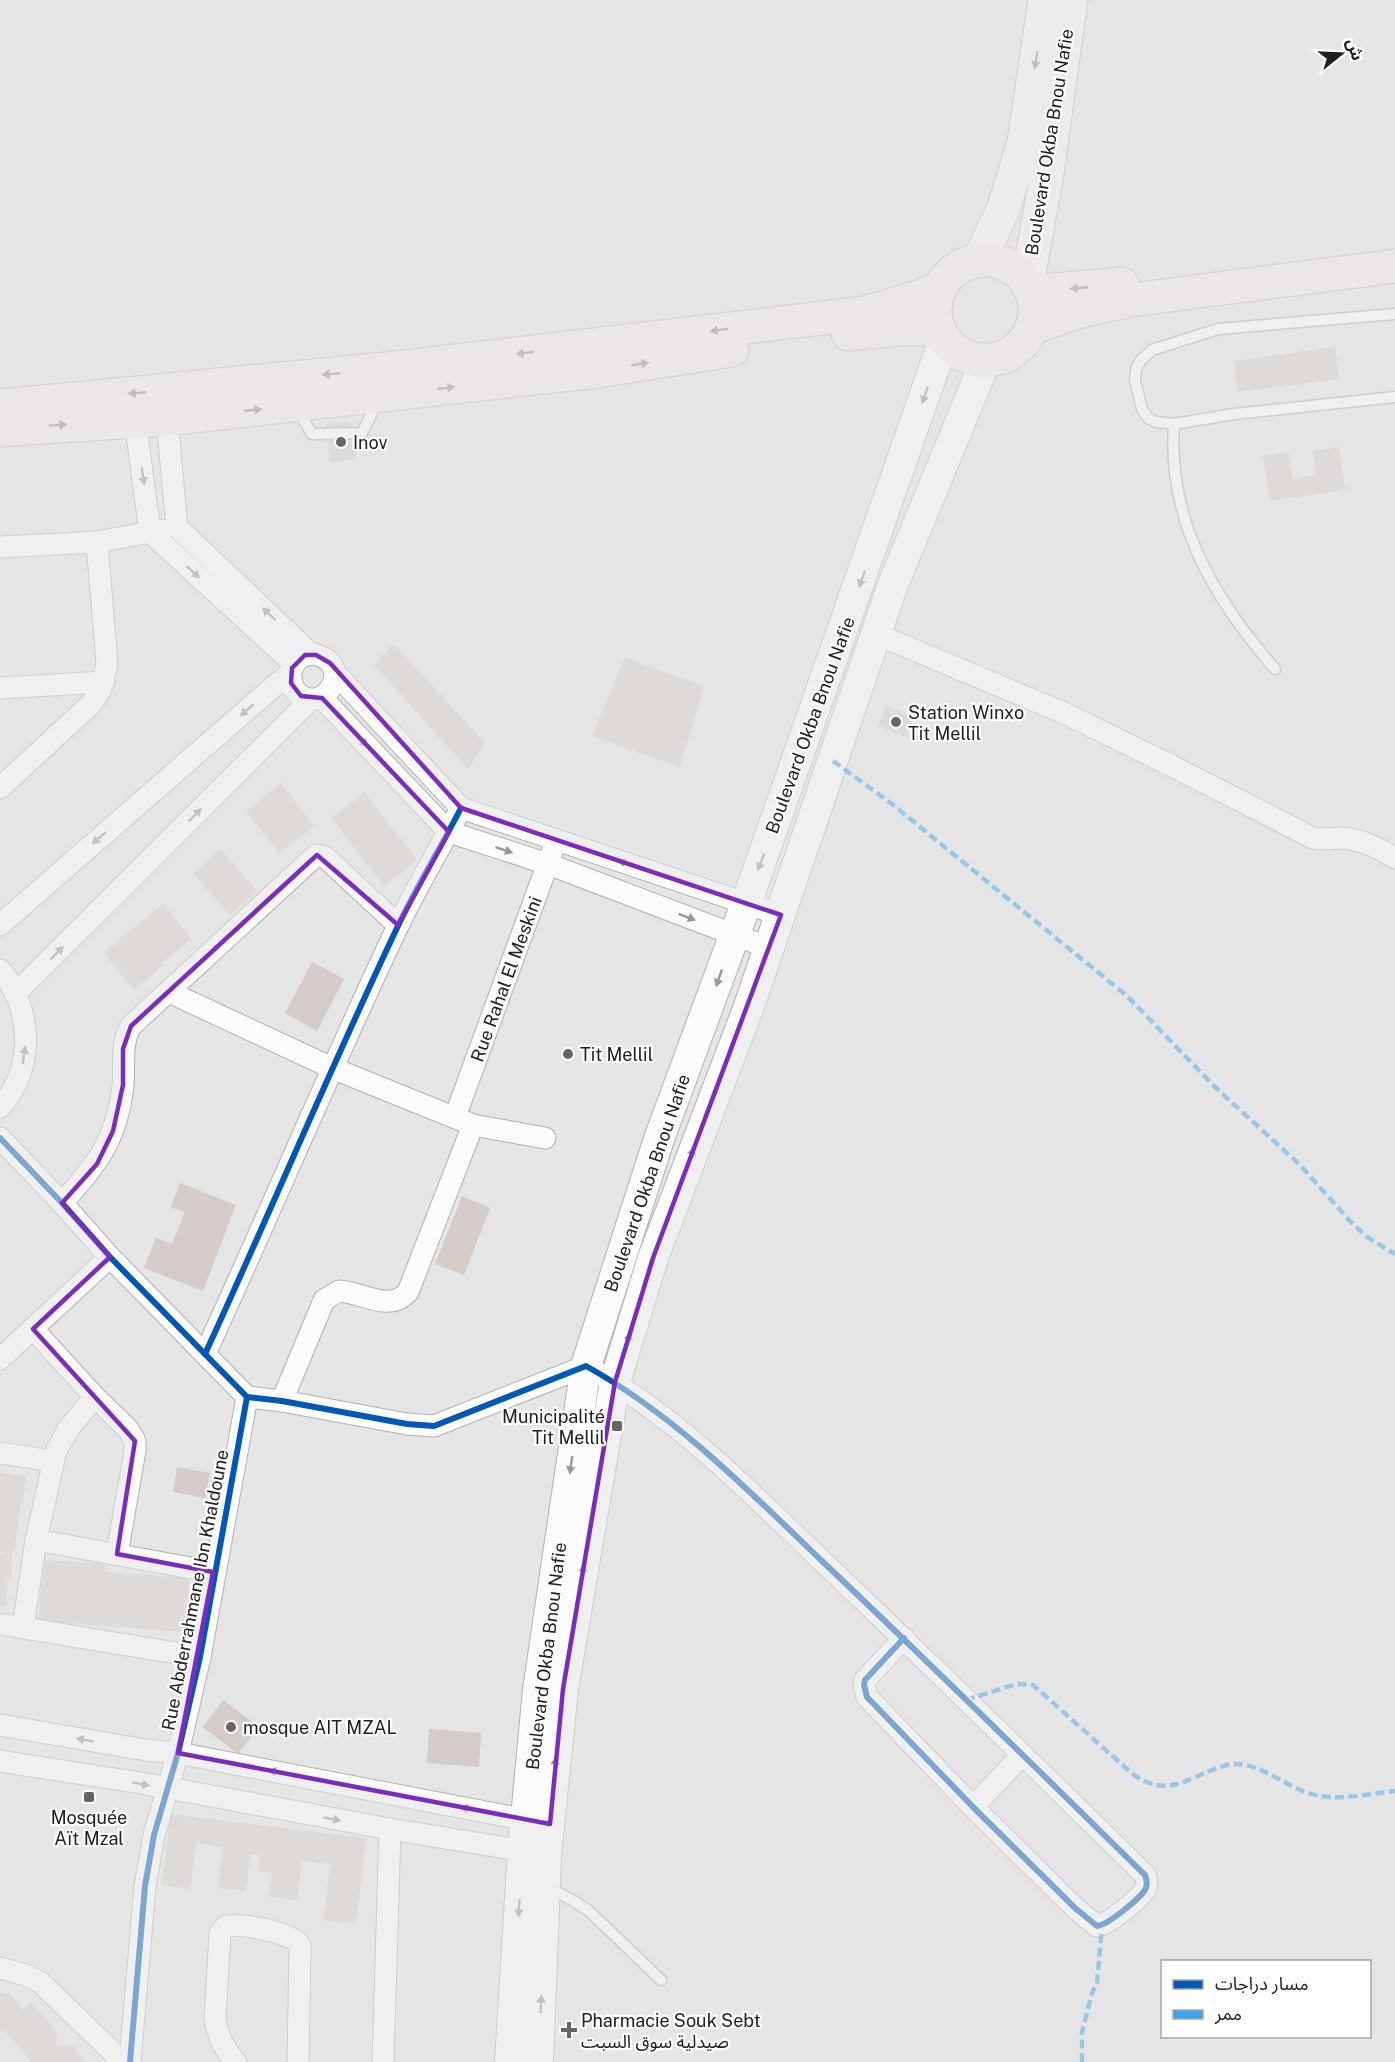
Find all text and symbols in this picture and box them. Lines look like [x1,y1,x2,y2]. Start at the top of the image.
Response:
north arrow [1311,24,1371,84]
street label: Boulevard Okba Bnou Nafie [1021,27,1077,257]
text: ش [1342,36,1367,63]
one-way arrow [1031,51,1040,70]
one-way arrow [1069,283,1088,293]
one-way arrow [709,325,728,335]
one-way arrow [515,348,534,358]
one-way arrow [631,360,650,369]
one-way arrow [322,369,341,379]
one-way arrow [437,383,456,393]
one-way arrow [920,386,930,404]
one-way arrow [127,388,146,398]
one-way arrow [243,405,262,415]
one-way arrow [49,421,68,430]
place label: Inov [353,432,388,453]
marker: Inov [334,435,348,449]
one-way arrow [138,467,147,486]
one-way arrow [185,565,200,578]
one-way arrow [856,570,866,588]
one-way arrow [261,607,276,621]
street label: Boulevard Okba Bnou Nafie [761,614,859,836]
place label: Station Winxo Tit Mellil [908,702,1024,744]
one-way arrow [239,703,254,717]
marker: Station Winxo Tit Mellil [889,715,903,729]
one-way arrow [354,732,368,747]
one-way arrow [187,809,201,823]
one-way arrow [92,831,107,845]
one-way arrow [495,846,513,855]
one-way arrow [756,853,765,871]
one-way arrow [617,858,635,867]
street label: Rue Rahal El Meskini [466,893,546,1065]
one-way arrow [678,913,696,923]
one-way arrow [50,947,64,961]
one-way arrow [713,969,723,987]
place label: Tit Mellil [580,1044,653,1065]
one-way arrow [20,1045,29,1064]
marker: Tit Mellil [561,1047,575,1061]
street label: Boulevard Okba Bnou Nafie [600,1071,694,1295]
one-way arrow [686,1147,696,1165]
one-way arrow [624,1332,633,1350]
place label: Municipalité Tit Mellil [502,1406,605,1448]
marker: Municipalité Tit Mellil [610,1419,624,1433]
street label: Rue Abderrahmane Ibn Khaldoune [157,1448,233,1732]
one-way arrow [567,1456,576,1475]
street label: Boulevard Okba Bnou Nafie [522,1541,570,1771]
one-way arrow [578,1563,587,1582]
place label: mosque AIT MZAL [243,1717,397,1738]
marker: mosque AIT MZAL [224,1720,238,1734]
one-way arrow [75,1735,94,1744]
one-way arrow [551,1756,560,1775]
one-way arrow [267,1767,286,1776]
one-way arrow [131,1779,150,1788]
marker: Mosquée Aït Mzal [82,1790,96,1804]
one-way arrow [459,1804,478,1813]
place label: Mosquée Aït Mzal [51,1807,127,1849]
one-way arrow [323,1815,342,1824]
one-way arrow [515,1899,524,1918]
legend [1161,1960,1371,2038]
text: مسار دراجات [1215,1973,1309,1995]
one-way arrow [536,1994,545,2013]
text: ممر [1214,2003,1242,2025]
place label: Pharmacie Souk Sebt صيدلية سوق السبت [581,2010,761,2053]
marker: Pharmacie Souk Sebt صيدلية سوق السبت [562,2023,576,2037]

